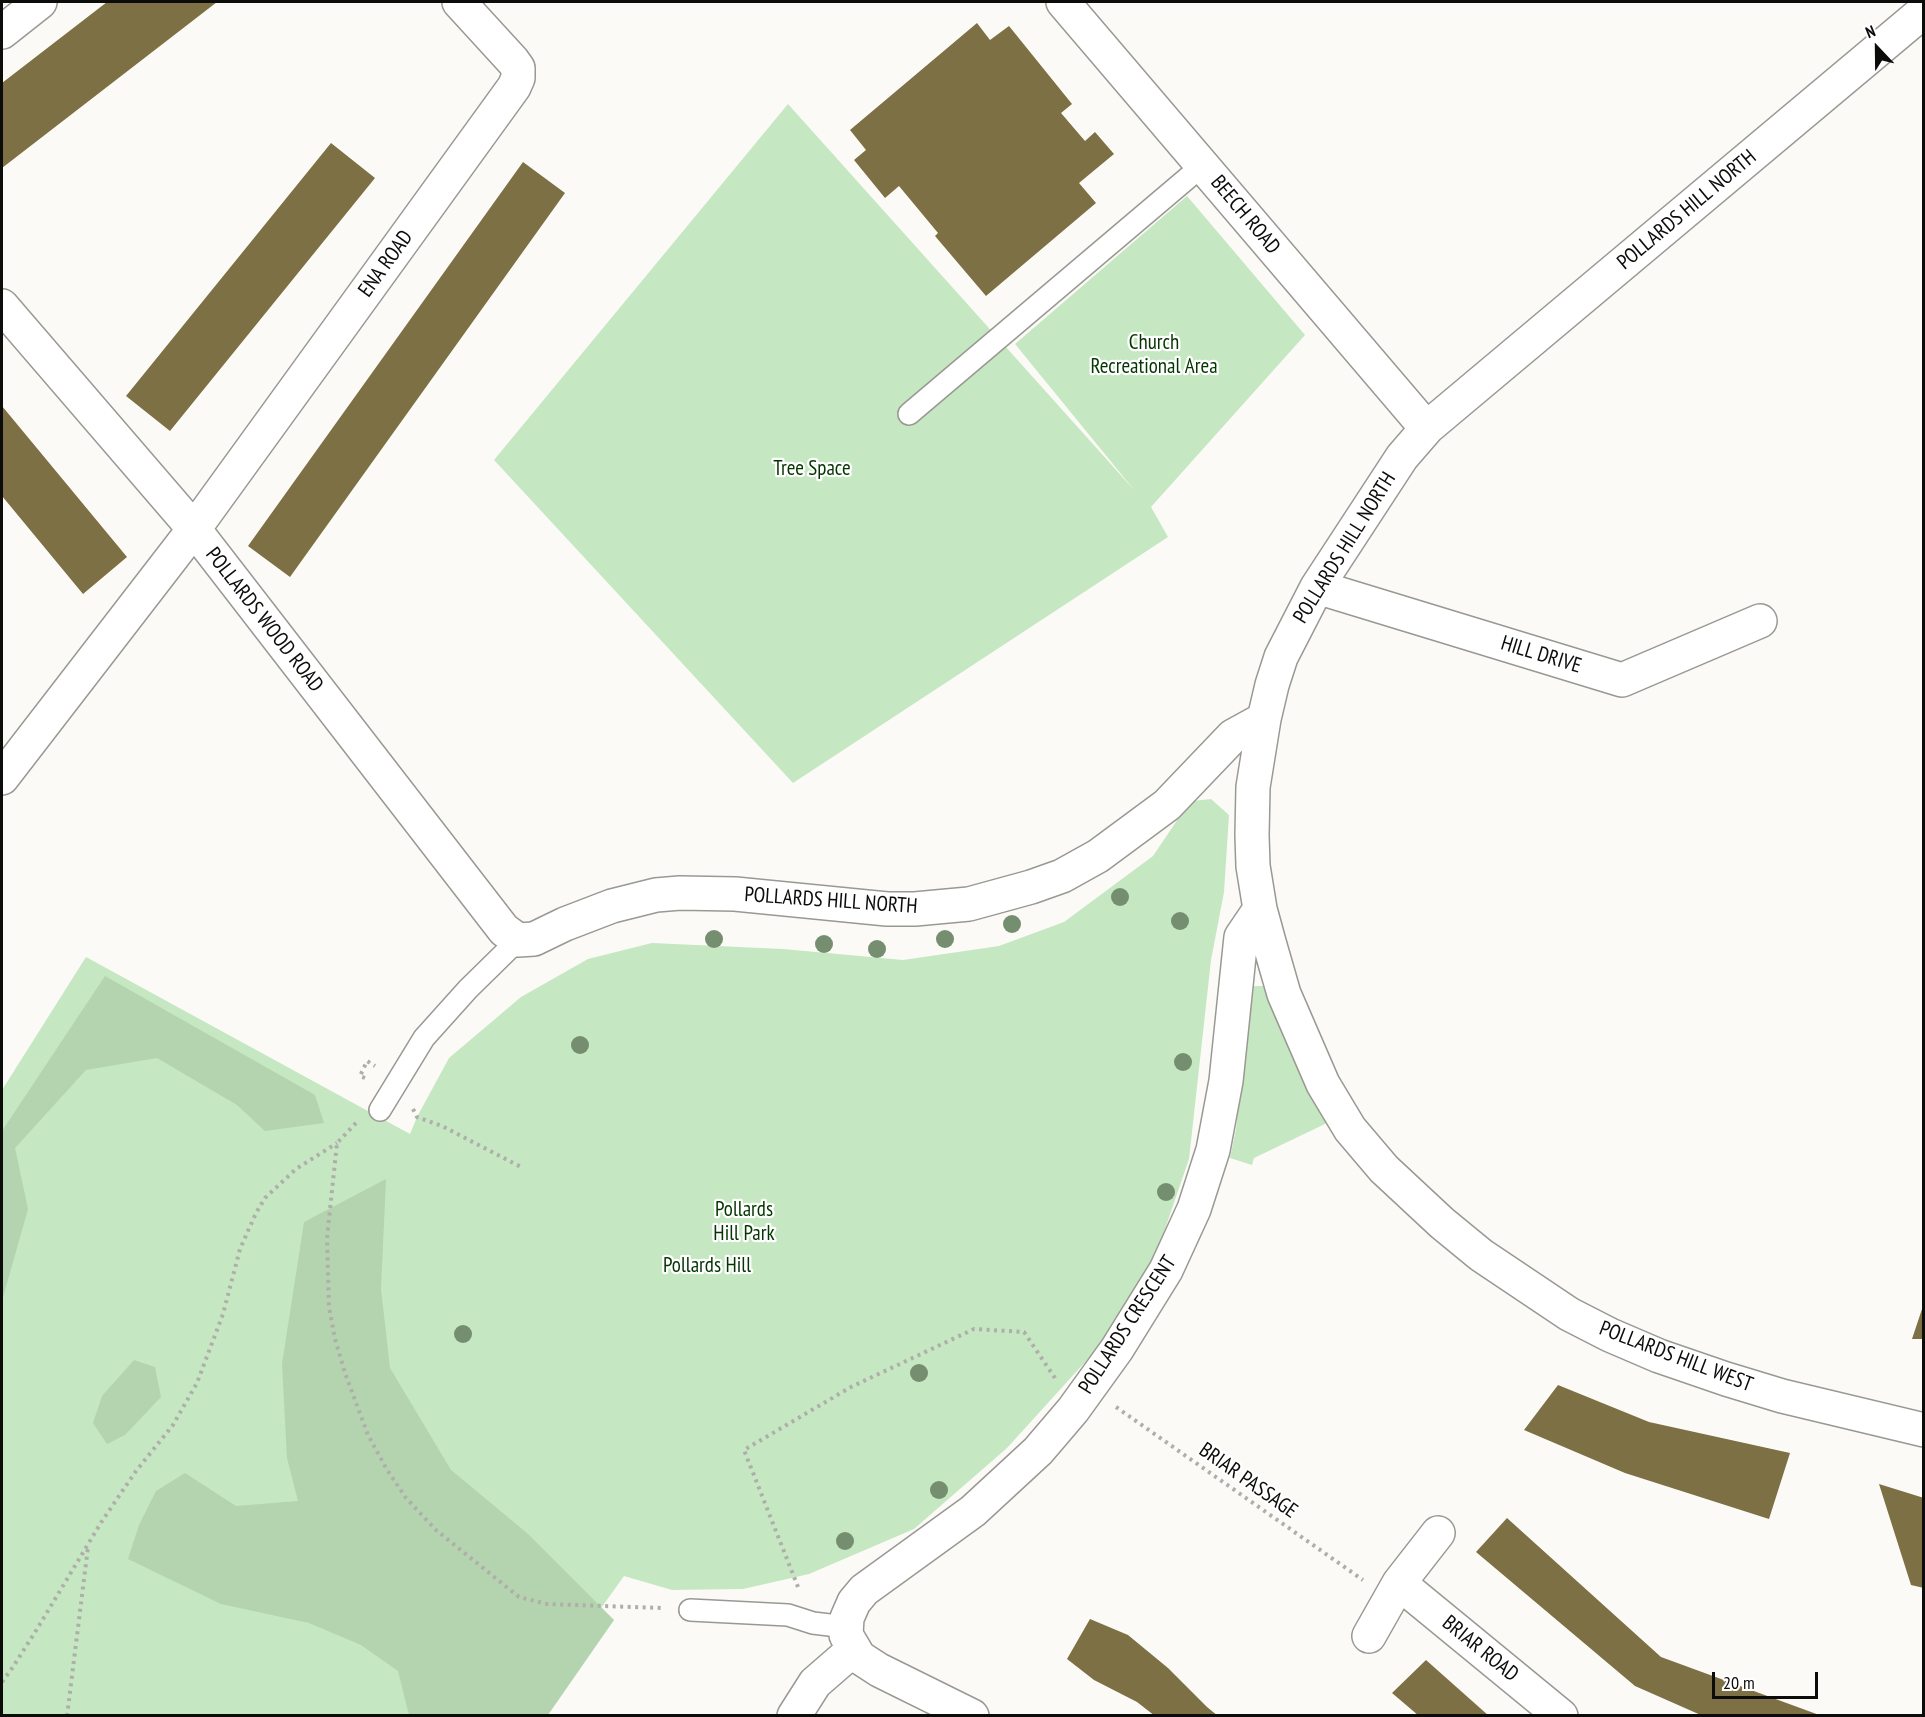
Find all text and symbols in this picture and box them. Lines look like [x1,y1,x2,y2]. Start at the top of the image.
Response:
north arrow [1847,18,1907,78]
text: N [1862,20,1878,42]
street label: POLLARDS HILL NORTH [1613,145,1761,275]
street label: BEECH ROAD [1205,171,1285,259]
street label: ENA ROAD [353,226,419,302]
park label: Church Recreational Area [1090,330,1218,380]
park label: Tree Space [773,456,851,482]
street label: POLLARDS HILL NORTH [1288,468,1402,628]
street label: POLLARDS WOOD ROAD [200,543,328,697]
street label: HILL DRIVE [1498,631,1584,679]
street label: POLLARDS HILL NORTH [744,882,918,920]
park label: Pollards Hill Park [713,1197,775,1247]
street label: POLLARDS CRESCENT [1074,1251,1182,1399]
park label: Pollards Hill [663,1253,751,1279]
street label: POLLARDS HILL WEST [1596,1316,1756,1398]
street label: BRIAR PASSAGE [1194,1438,1302,1524]
street label: BRIAR ROAD [1437,1611,1523,1687]
scale bar [1715,1660,1822,1698]
text: 20 m [1723,1671,1755,1694]

